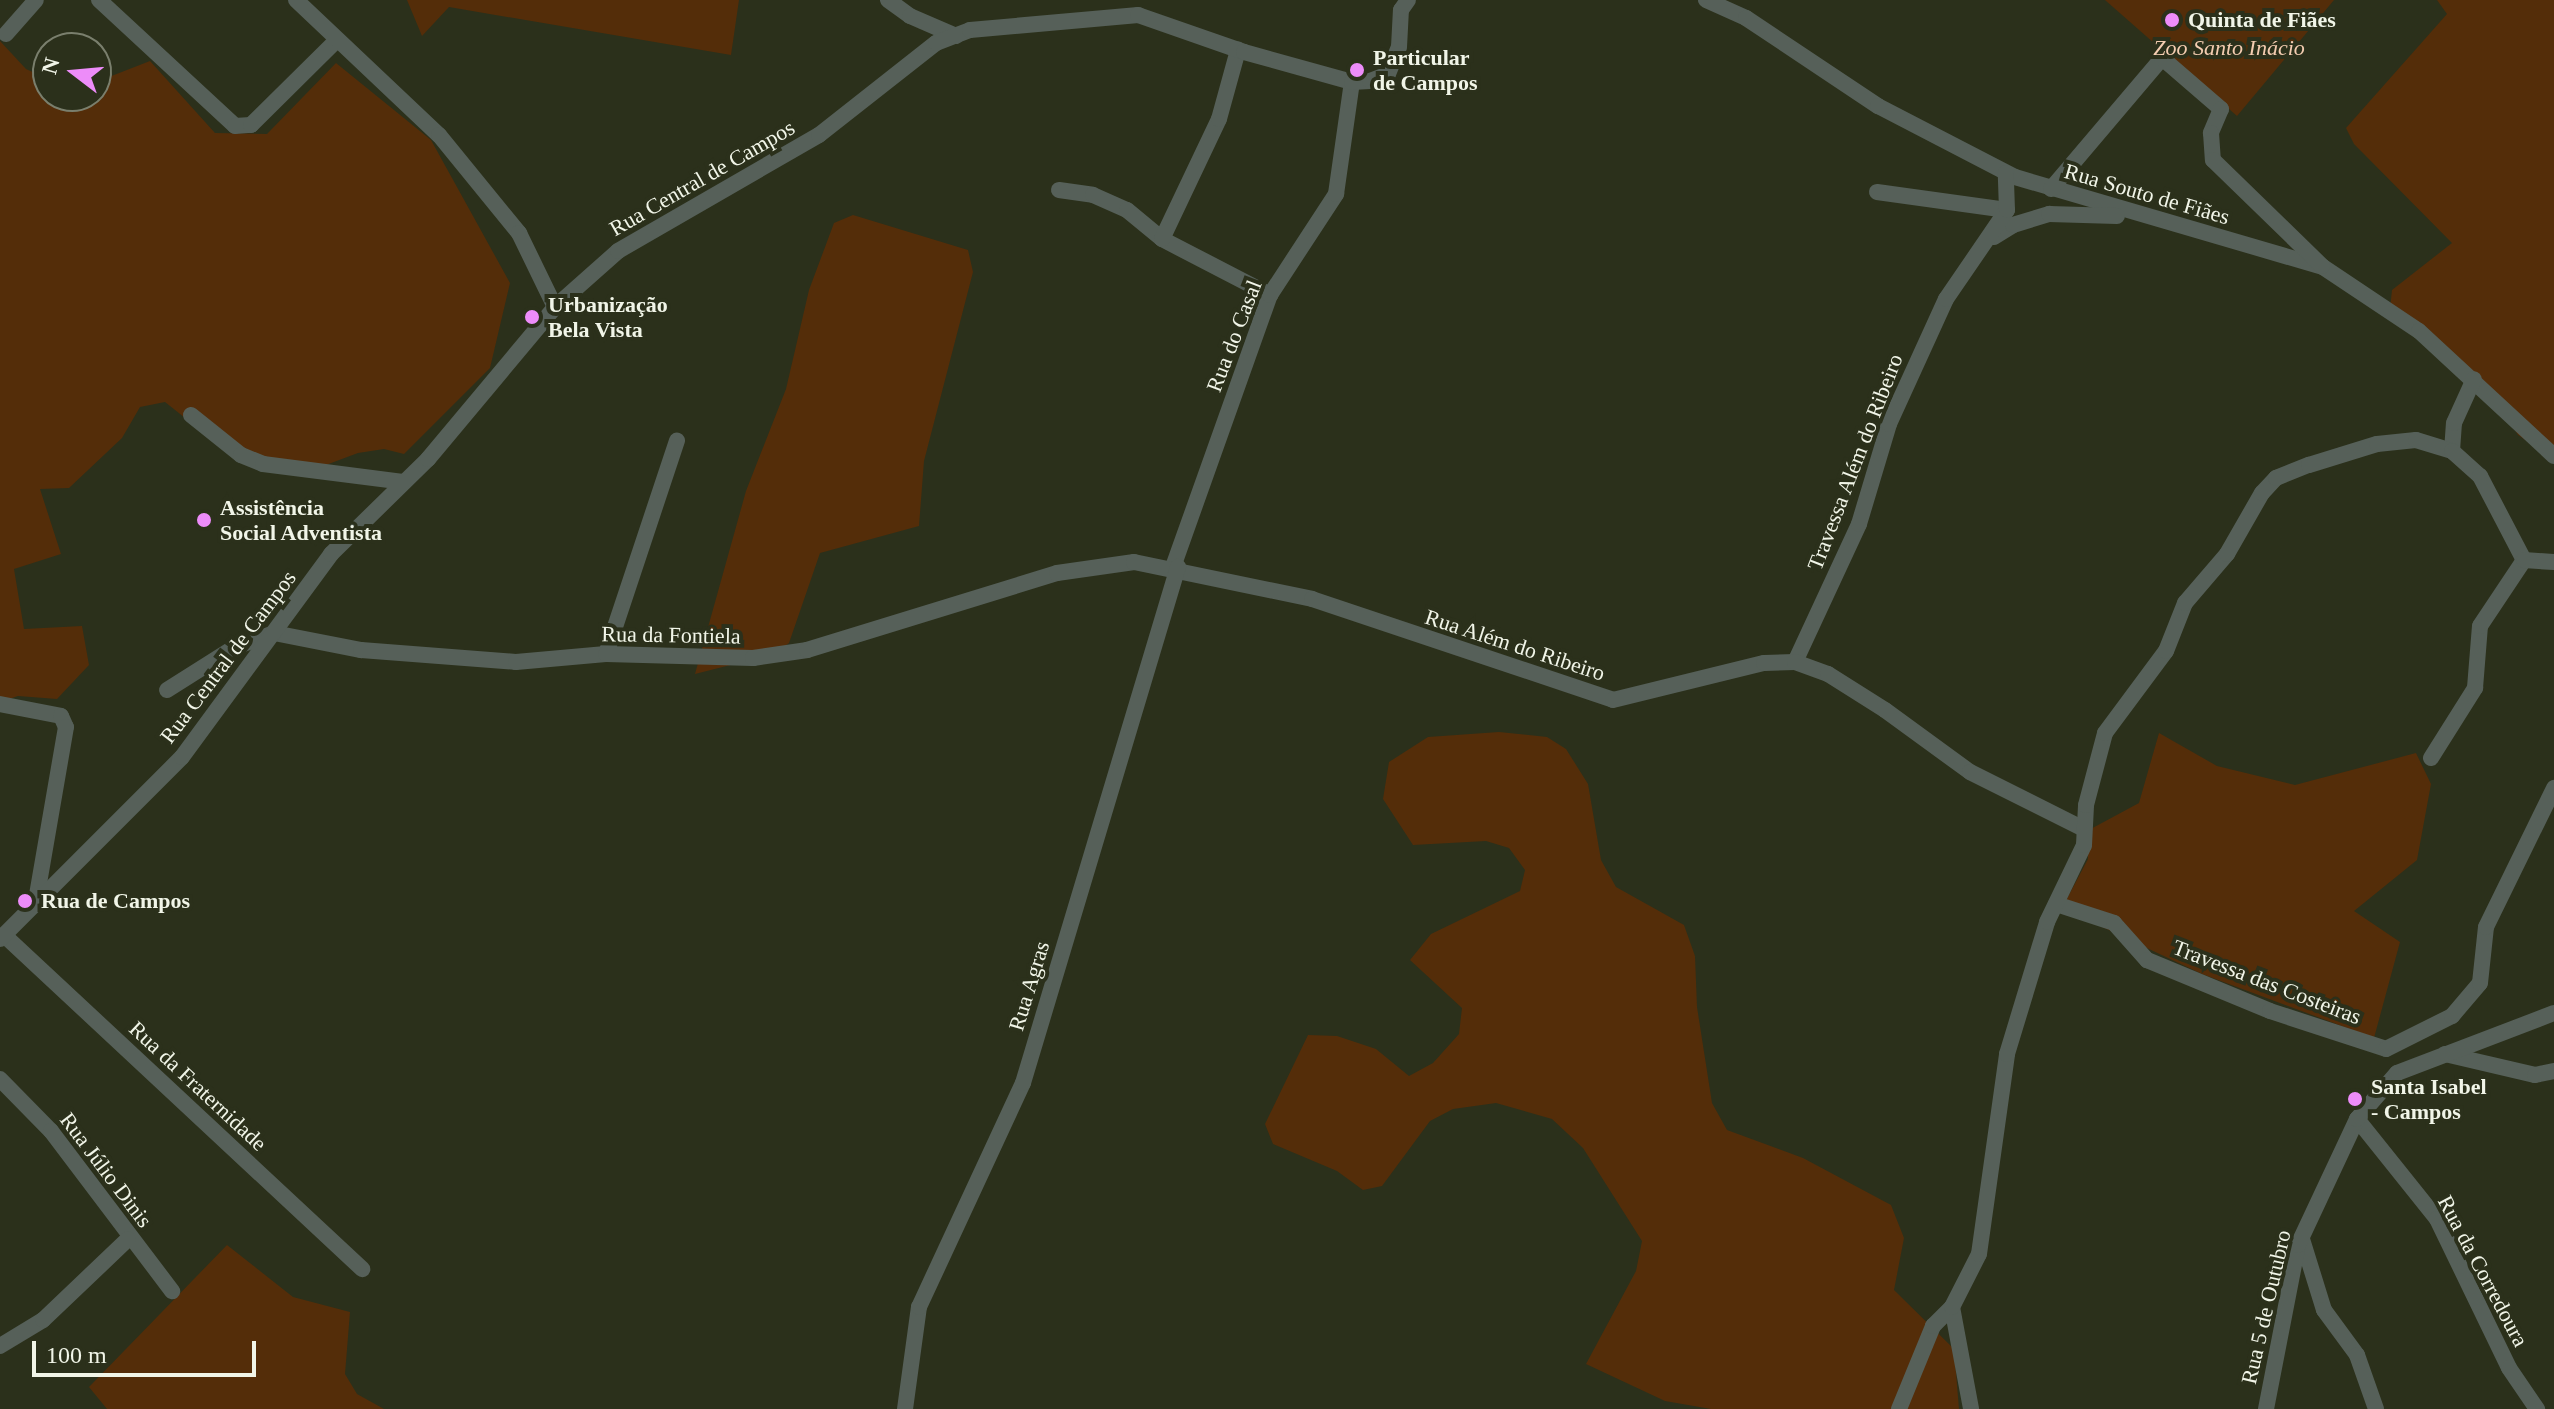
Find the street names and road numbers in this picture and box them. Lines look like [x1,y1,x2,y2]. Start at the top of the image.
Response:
street label: Rua Central de Campos [605,114,799,242]
street label: Rua Souto de Fiães [2061,158,2233,230]
street label: Rua do Casal [1201,277,1267,395]
street label: Travessa Além do Ribeiro [1801,350,1909,574]
street label: Rua Central de Campos [154,565,302,749]
street label: Rua Além do Ribeiro [1421,603,1609,687]
street label: Rua da Fontiela [601,621,741,649]
street label: Travessa das Costeiras [2169,934,2365,1030]
street label: Rua Agras [1003,937,1055,1035]
street label: Rua da Fraternidade [124,1016,272,1156]
street label: Rua Júlio Dinis [54,1107,158,1233]
street label: Rua da Corredoura [2432,1191,2534,1351]
street label: Rua 5 de Outubro [2235,1228,2297,1386]

